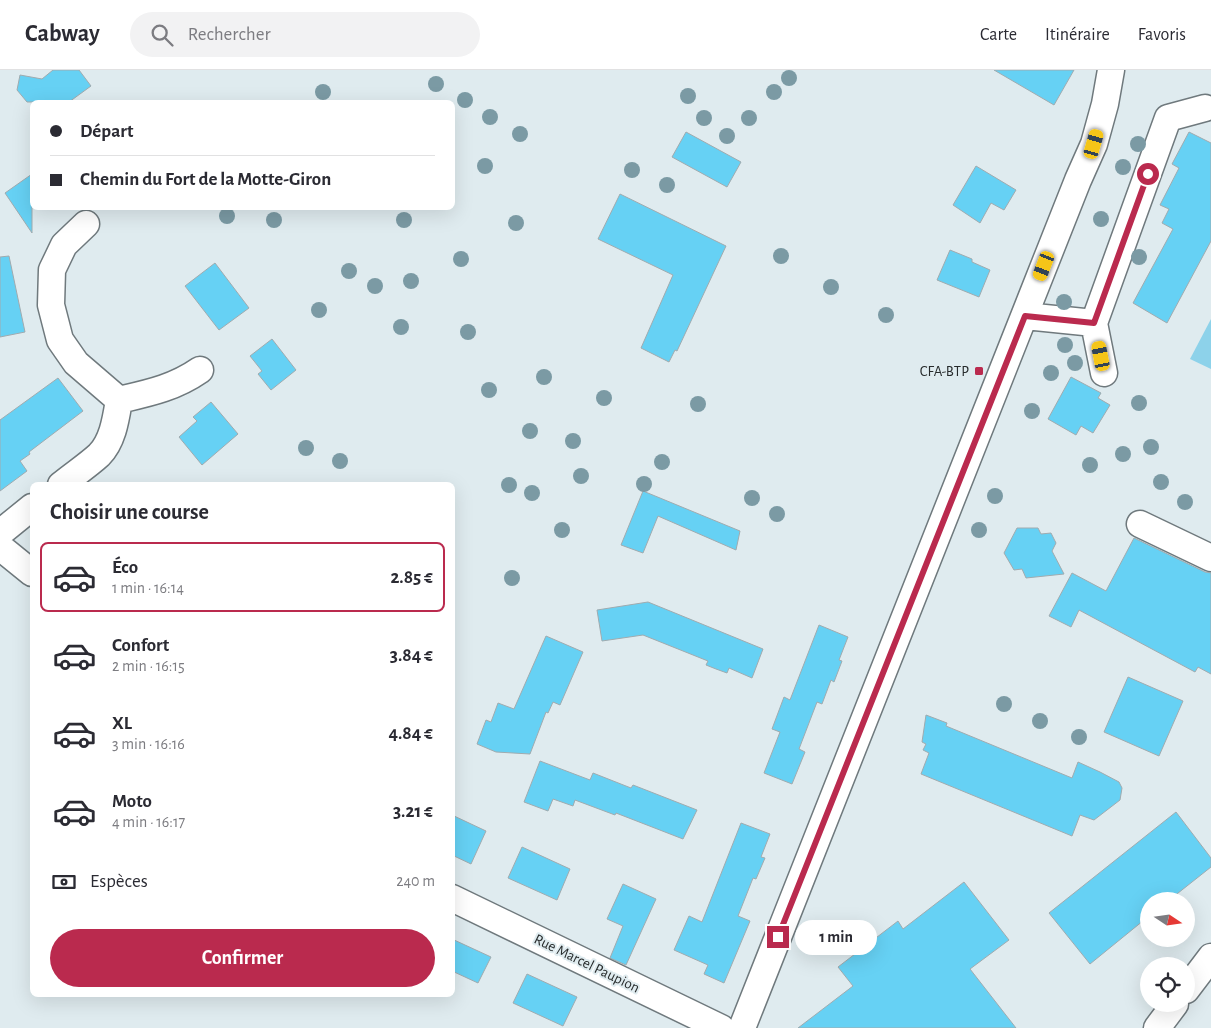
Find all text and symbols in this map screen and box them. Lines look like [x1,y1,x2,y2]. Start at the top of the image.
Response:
search box [130,12,480,57]
icon: search [148,21,176,49]
text: Cabway [25,22,100,46]
text: Rechercher [188,25,271,44]
text: Carte [980,26,1017,44]
text: Itinéraire [1045,26,1110,44]
text: Favoris [1138,26,1186,44]
text: Départ [80,122,133,141]
car [1082,128,1105,160]
route start [1137,163,1159,185]
text: Chemin du Fort de la Motte-Giron [80,170,331,189]
car [1031,249,1056,283]
car [1090,340,1111,372]
place label: CFA-BTP [920,364,969,379]
marker: CFA-BTP [973,365,985,377]
text: Choisir une course [50,501,209,523]
icon: car [52,555,97,600]
text: Éco [112,558,138,577]
text: 2.85 € [390,568,433,587]
text: 1 min · 16:14 [112,580,184,596]
icon: car [52,633,97,678]
text: Confort [112,636,169,655]
text: 3.84 € [390,646,433,665]
text: 2 min · 16:15 [112,658,185,674]
icon: car [52,711,97,756]
text: XL [112,714,132,733]
text: 4.84 € [388,724,433,743]
text: 3 min · 16:16 [112,736,185,752]
icon: car [52,789,97,834]
text: Moto [112,792,152,811]
text: 3.21 € [393,802,433,821]
text: 4 min · 16:17 [112,814,185,830]
icon: cash [50,868,78,896]
text: Espèces [90,872,148,891]
text: 240 m [396,873,435,889]
north arrow [1140,892,1195,948]
map controls [1140,892,1195,1012]
callout: 1 min [796,920,878,954]
route end [767,926,789,948]
button: Confirmer [50,929,435,987]
text: 1 min [819,929,853,945]
street label: Rue Marcel Paupion [532,931,642,995]
button: locate [1140,957,1195,1012]

